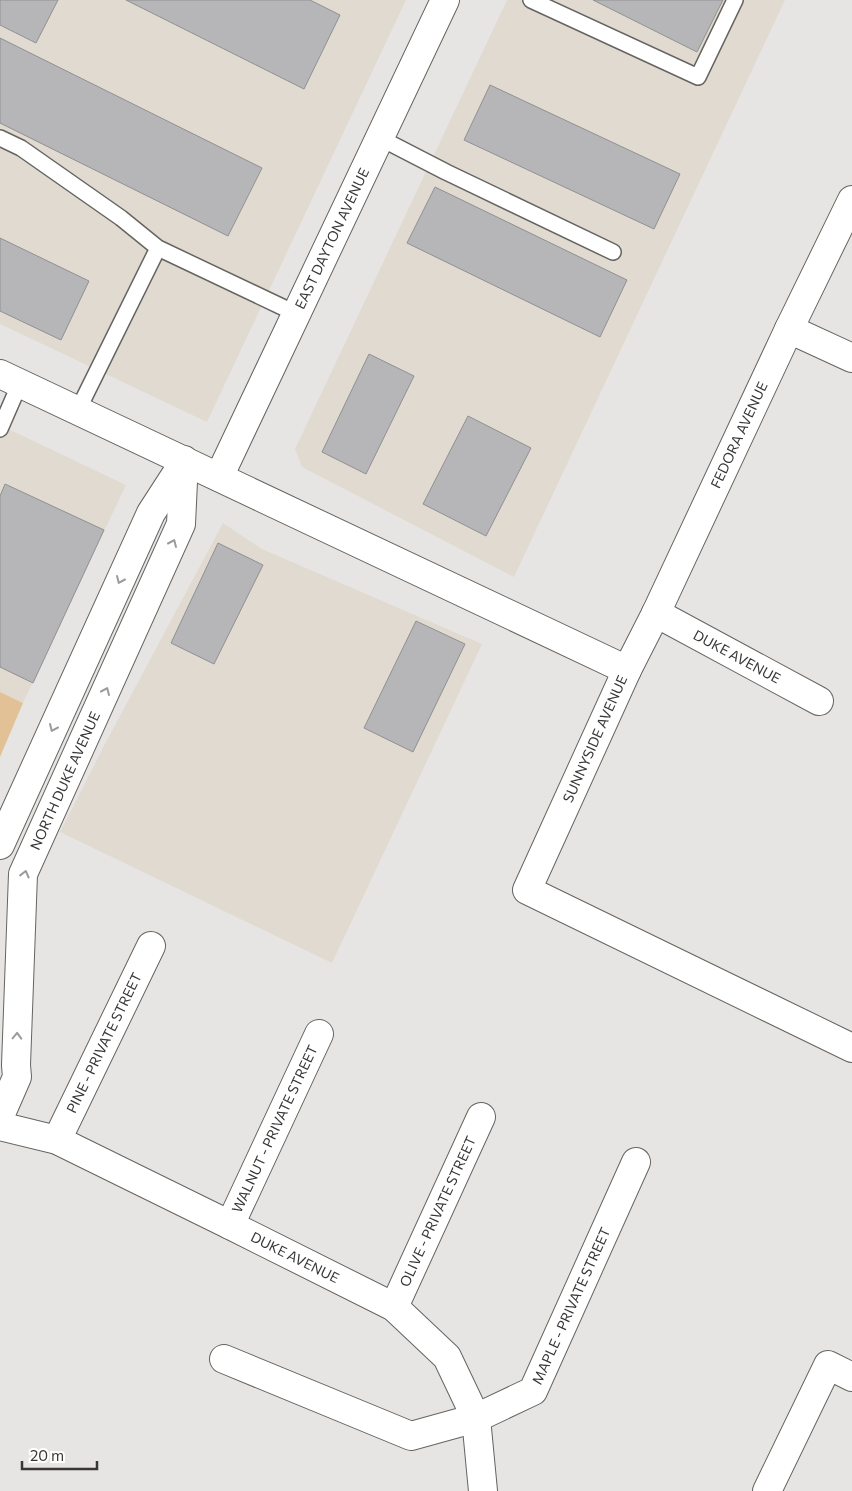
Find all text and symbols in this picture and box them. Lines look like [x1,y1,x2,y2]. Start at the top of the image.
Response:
street label: EAST DAYTON AVENUE [291,165,372,311]
street label: FEDORA AVENUE [706,379,771,491]
one-way arrow [166,539,177,548]
one-way arrow [116,575,127,584]
street label: DUKE AVENUE [691,626,784,687]
street label: SUNNYSIDE AVENUE [559,673,630,805]
one-way arrow [99,687,110,696]
street label: NORTH DUKE AVENUE [26,709,103,852]
one-way arrow [49,723,60,732]
one-way arrow [19,869,30,878]
street label: PINE - PRIVATE STREET [62,970,145,1116]
one-way arrow [11,1031,22,1039]
street label: WALNUT - PRIVATE STREET [228,1042,321,1215]
street label: OLIVE - PRIVATE STREET [395,1133,479,1289]
street label: MAPLE - PRIVATE STREET [528,1224,614,1387]
street label: DUKE AVENUE [248,1228,342,1286]
scale bar [22,1438,98,1470]
text: 20 m [30,1446,64,1464]

